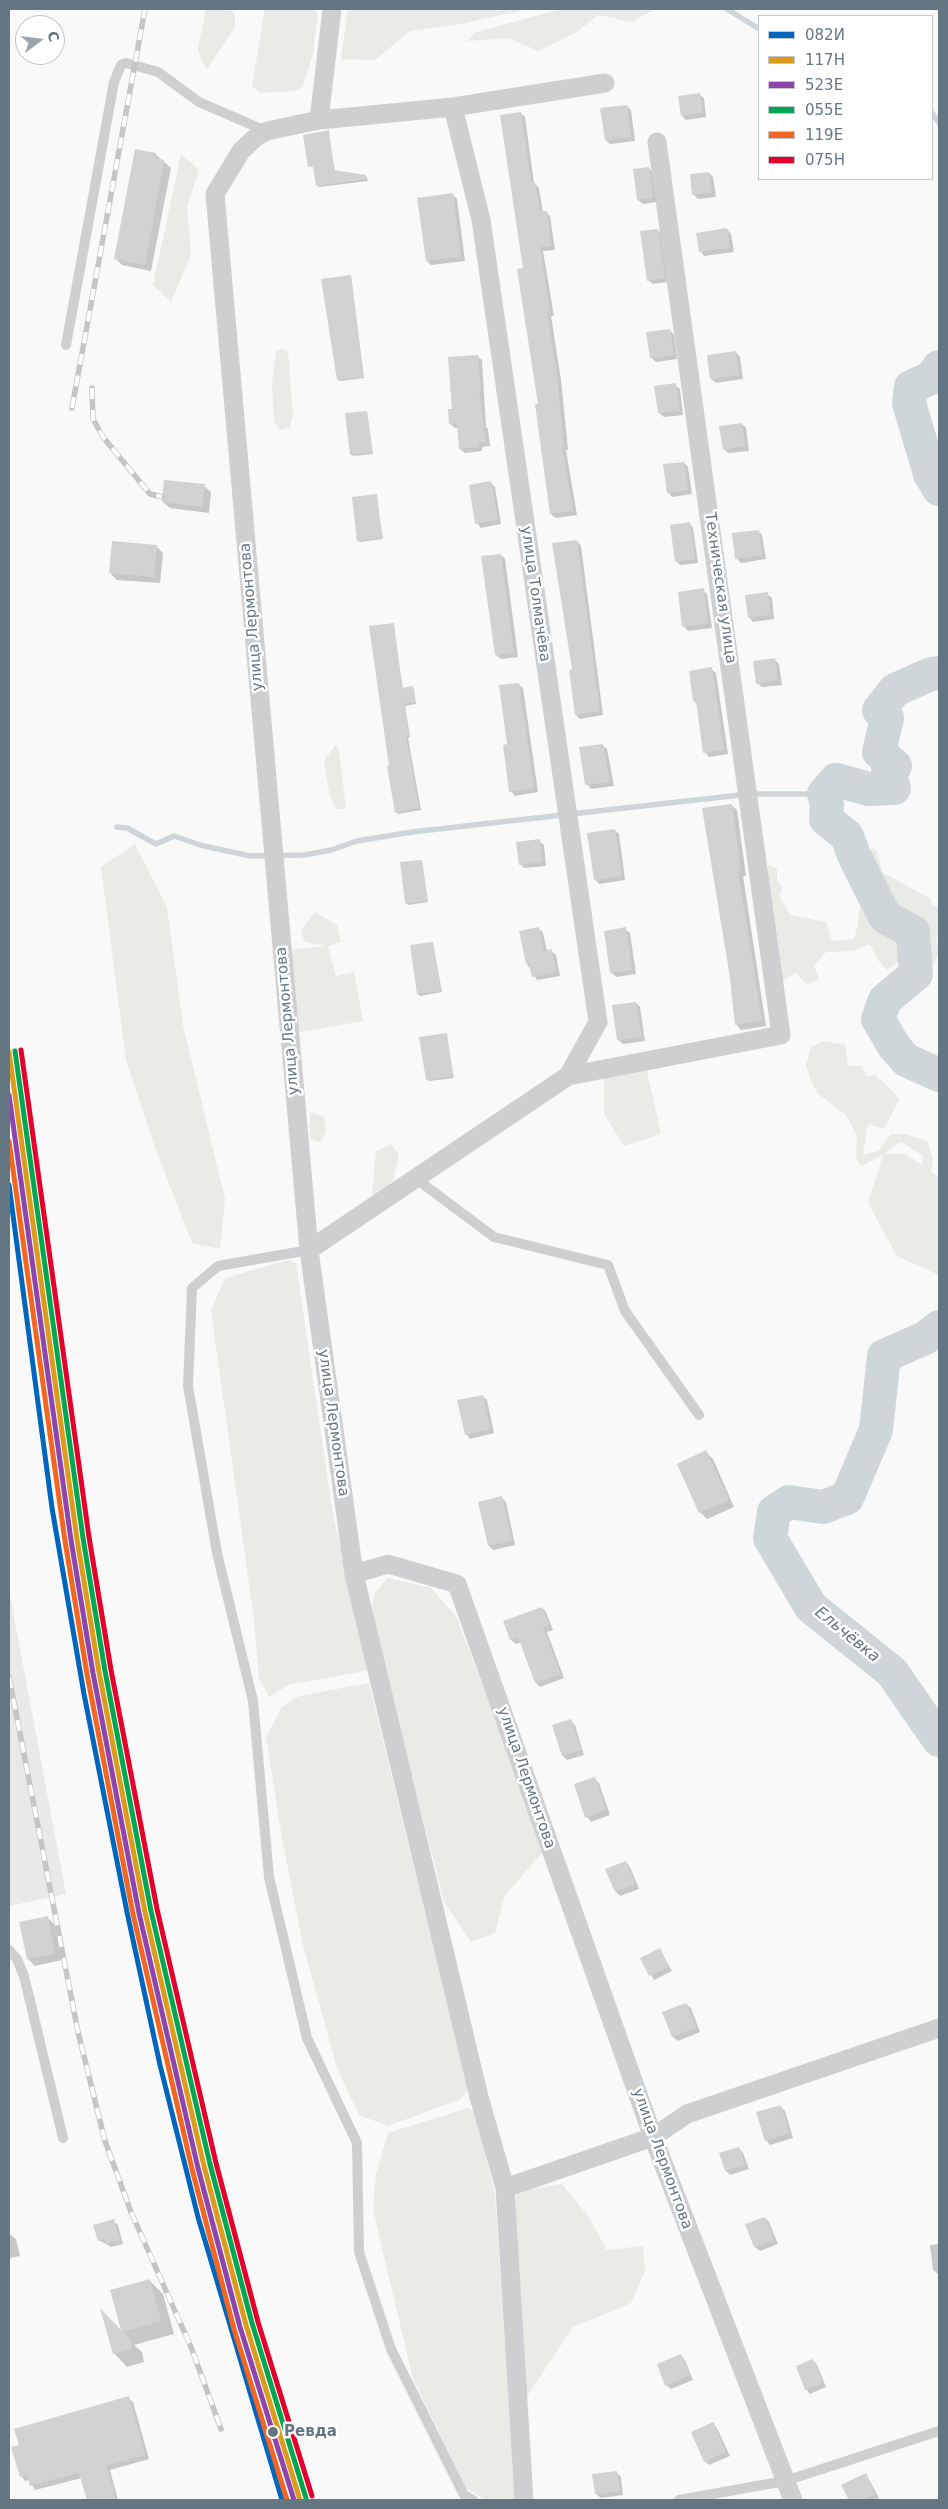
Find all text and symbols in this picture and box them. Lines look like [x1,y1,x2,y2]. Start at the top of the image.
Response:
north arrow [15,15,65,65]
legend [758,15,933,180]
text: 082И [805,26,845,44]
text: С [44,29,63,43]
text: 117Н [805,51,845,69]
text: 523Е [805,76,843,94]
text: 055Е [805,101,843,119]
text: 119Е [805,126,843,144]
text: 075Н [805,151,845,169]
street label: Техническая улица [700,511,740,665]
street label: улица Толмачёва [517,525,553,663]
street label: улица Лермонтова [237,542,267,692]
street label: улица Лермонтова [273,946,303,1096]
street label: улица Лермонтова [314,1348,352,1498]
water label: Ельчёвка [811,1603,883,1667]
street label: улица Лермонтова [493,1705,559,1851]
street label: улица Лермонтова [628,2086,696,2232]
place label: Ревда [284,2423,337,2441]
marker: Ревда [266,2425,280,2439]

